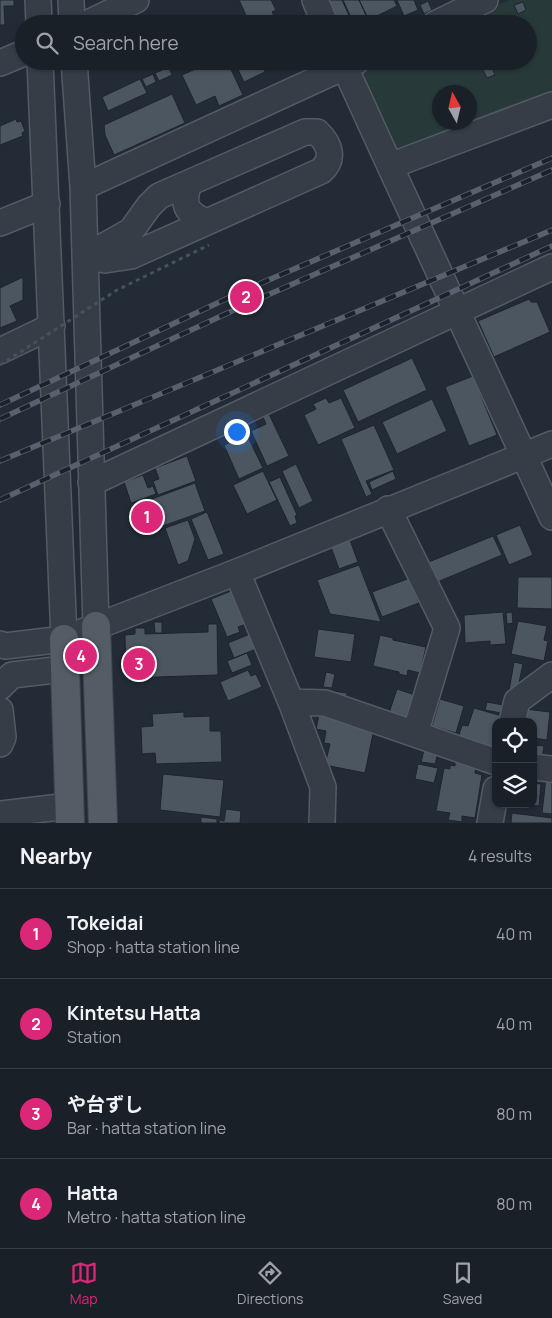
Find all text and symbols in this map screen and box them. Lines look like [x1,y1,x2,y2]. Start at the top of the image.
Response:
search box [15,15,537,70]
icon: search [33,29,61,57]
text: Search here [73,30,179,56]
north arrow [432,85,477,130]
pin: 2 [230,278,262,316]
your location [224,419,250,445]
pin: 1 [131,498,163,536]
pin: 4 [65,637,97,675]
pin: 3 [123,645,155,683]
map controls [492,718,537,808]
button: locate [492,718,537,763]
button: layers [492,763,537,808]
text: Nearby [20,842,92,870]
text: 4 results [468,845,532,867]
text: Tokeidai [67,910,144,936]
text: 1 [32,923,40,945]
text: 40 m [496,923,532,945]
text: Shop · hatta station line [67,936,240,958]
text: Kintetsu Hatta [67,1000,201,1026]
text: 2 [31,1013,41,1035]
text: 40 m [496,1013,532,1035]
text: Station [67,1026,121,1048]
text: や台ずし [67,1091,143,1117]
text: 3 [31,1103,41,1125]
text: 80 m [496,1103,532,1125]
text: Bar · hatta station line [67,1117,226,1139]
text: Hatta [67,1180,118,1206]
text: 4 [31,1193,41,1215]
text: 80 m [496,1193,532,1215]
text: Metro · hatta station line [67,1206,246,1228]
tab: Map [70,1259,98,1308]
tab: Directions [237,1259,303,1308]
tab: Saved [443,1259,482,1308]

